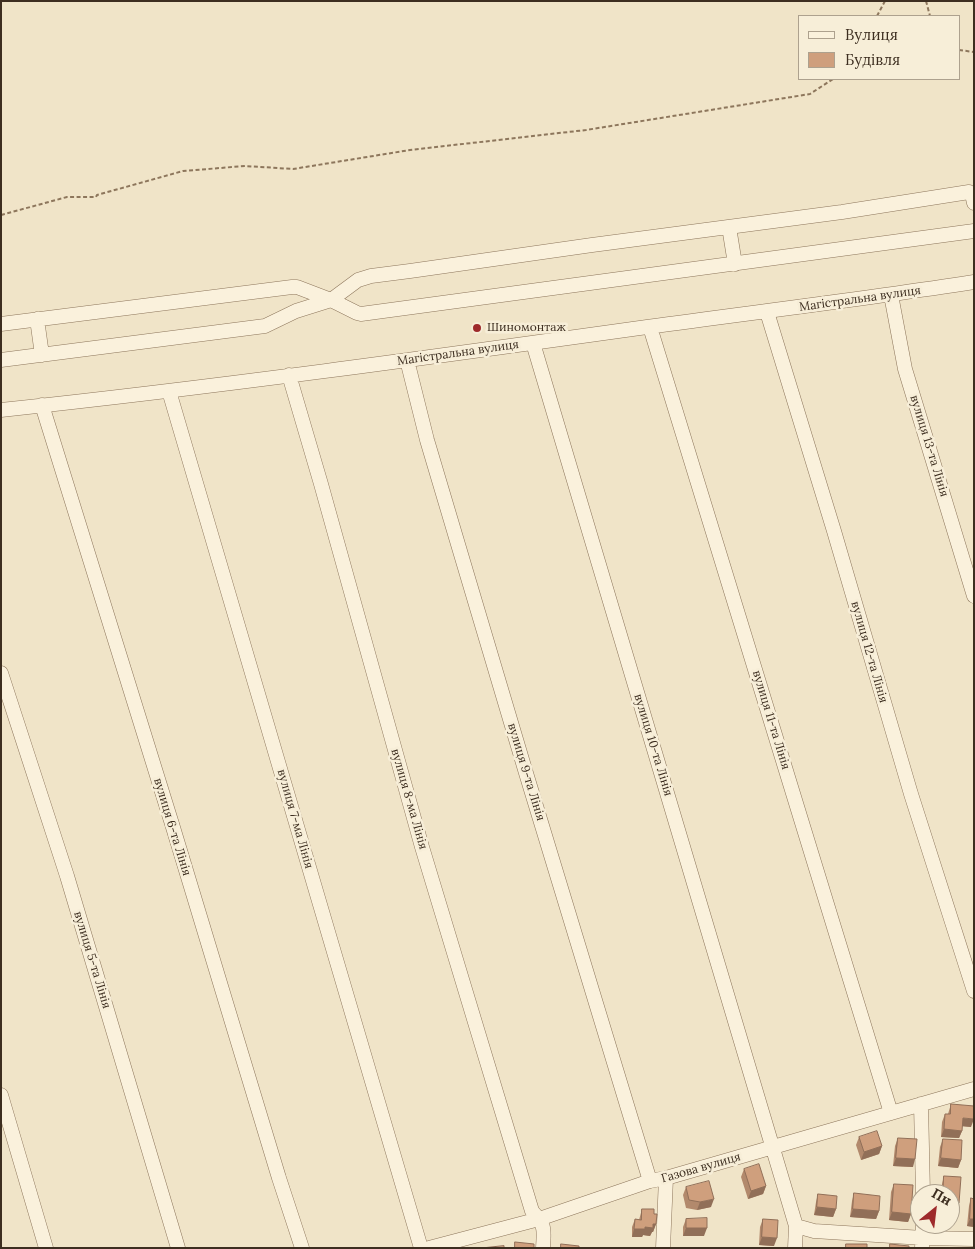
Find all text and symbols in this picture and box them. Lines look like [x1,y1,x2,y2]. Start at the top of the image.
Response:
legend [798,15,960,80]
text: Вулиця [845,25,898,44]
text: Будівля [845,50,900,69]
street label: Магістральна вулиця [798,283,922,315]
place label: Шиномонтаж [487,321,566,335]
marker: Шиномонтаж [471,322,483,334]
street label: Магістральна вулиця [396,337,520,369]
street label: вулиця 13-та Лінія [907,393,951,499]
street label: вулиця 12-та Лінія [848,600,890,704]
street label: вулиця 11-та Лінія [749,669,793,771]
street label: вулиця 10-та Лінія [631,692,675,798]
street label: вулиця 9-та Лінія [504,721,548,823]
street label: вулиця 8-ма Лінія [388,747,430,851]
street label: вулиця 7-ма Лінія [274,768,316,870]
street label: вулиця 6-та Лінія [150,776,194,878]
street label: вулиця 5-та Лінія [70,910,114,1010]
street label: Газова вулиця [660,1150,742,1186]
north arrow [910,1184,960,1234]
text: Пн [929,1184,955,1210]

